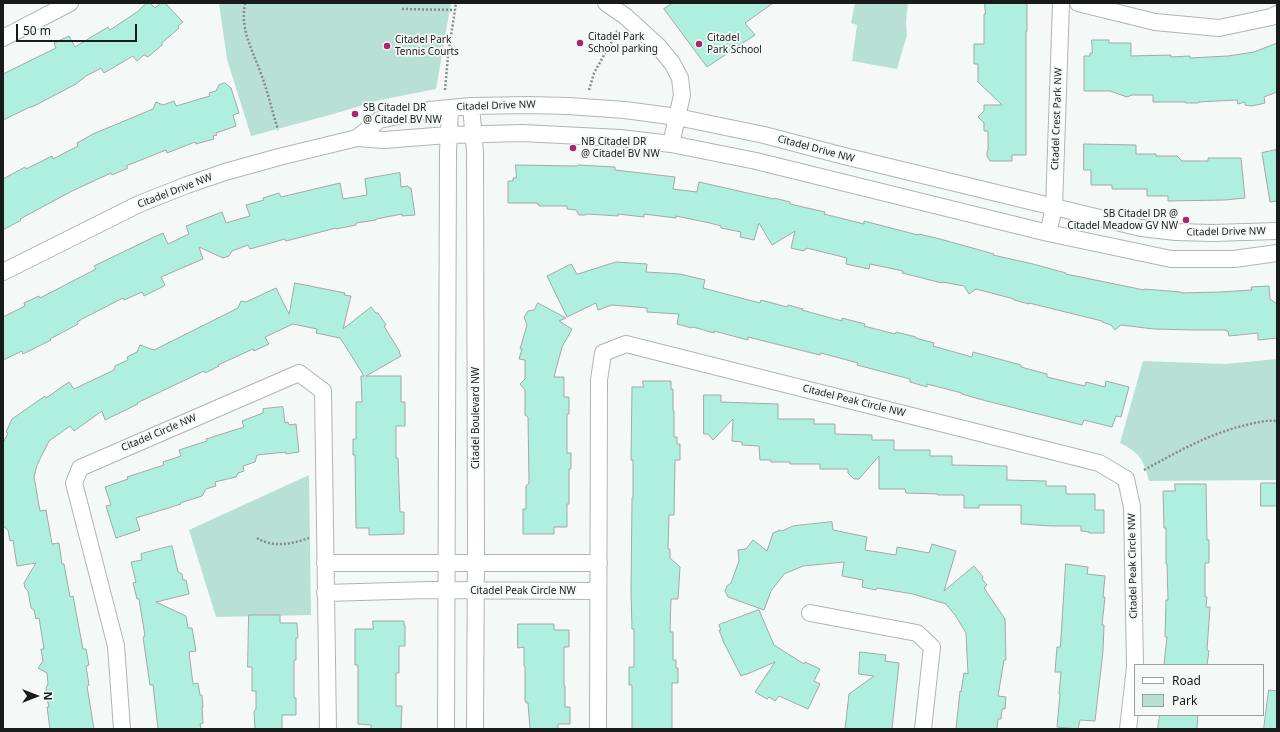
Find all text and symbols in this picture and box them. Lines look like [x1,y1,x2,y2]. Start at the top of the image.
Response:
scale bar [18,16,139,42]
text: 50 m [23,22,51,39]
place label: Citadel Park School parking [588,31,658,54]
place label: Citadel Park School [707,32,762,56]
place label: Citadel Park Tennis Courts [395,34,459,58]
marker: Citadel Park School parking [575,38,585,48]
marker: Citadel Park School [694,39,704,49]
marker: Citadel Park Tennis Courts [382,41,392,51]
street label: Citadel Crest Park NW [1049,68,1065,170]
street label: Citadel Drive NW [456,99,536,113]
place label: SB Citadel DR @ Citadel BV NW [363,102,442,126]
marker: SB Citadel DR @ Citadel BV NW [350,109,360,119]
street label: Citadel Drive NW [776,133,856,165]
place label: NB Citadel DR @ Citadel BV NW [581,136,660,160]
marker: NB Citadel DR @ Citadel BV NW [568,143,578,153]
street label: Citadel Drive NW [136,171,214,211]
place label: SB Citadel DR @ Citadel Meadow GV NW [1067,208,1178,232]
marker: SB Citadel DR @ Citadel Meadow GV NW [1181,215,1191,225]
street label: Citadel Drive NW [1186,225,1266,239]
street label: Citadel Boulevard NW [470,367,482,469]
street label: Citadel Peak Circle NW [801,382,907,420]
street label: Citadel Circle NW [120,412,198,454]
street label: Citadel Peak Circle NW [1126,513,1140,619]
street label: Citadel Peak Circle NW [470,585,576,597]
legend [1134,664,1264,716]
text: Road [1172,672,1201,689]
north arrow [16,676,56,716]
text: N [41,692,56,700]
text: Park [1172,692,1197,709]

